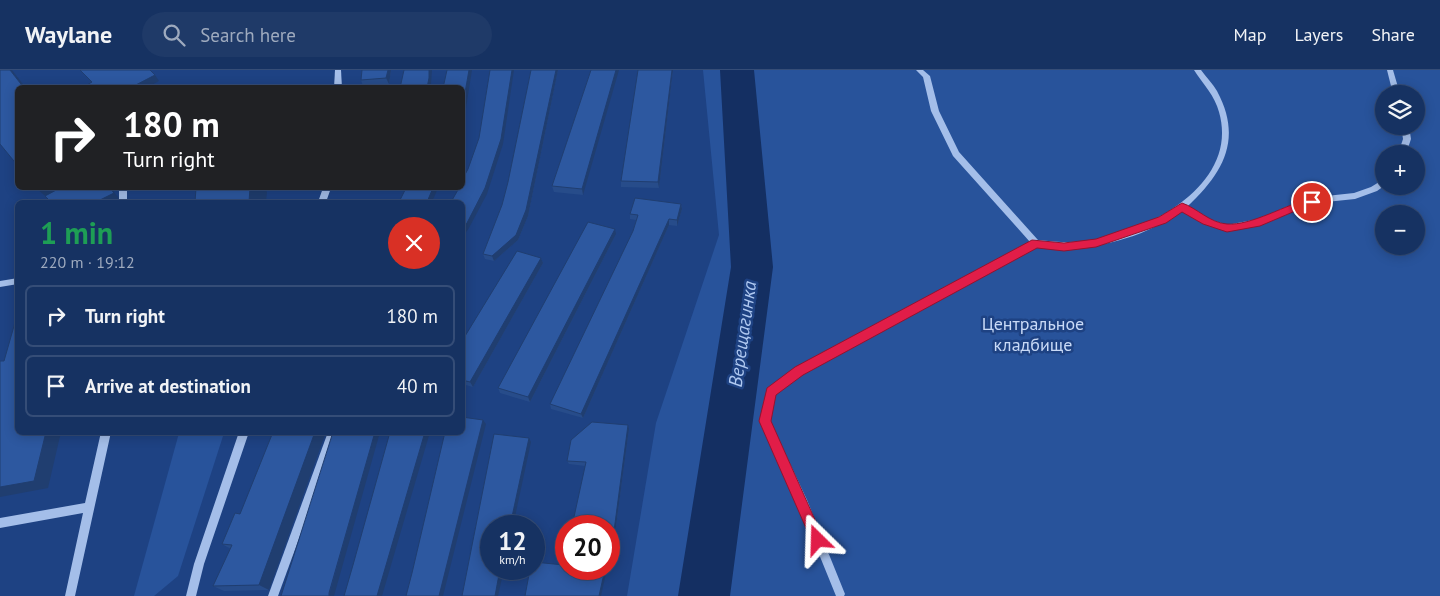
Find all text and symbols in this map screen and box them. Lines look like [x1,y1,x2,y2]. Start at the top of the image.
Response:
search box [142,12,492,57]
text: Waylane [25,19,112,50]
icon: search [160,21,188,49]
text: Search here [200,23,296,47]
text: Map [1234,23,1266,46]
text: Layers [1294,23,1343,46]
text: Share [1371,23,1415,46]
map controls [1375,85,1425,255]
button: layers [1375,85,1425,135]
text: 180 m [123,101,220,147]
icon: right [40,105,105,170]
text: Turn right [123,145,215,173]
button: + [1375,145,1425,195]
pin [1291,181,1333,223]
icon: arrive [1298,188,1326,216]
button: − [1375,205,1425,255]
text: 1 min [40,213,113,252]
button: close [388,217,440,269]
text: 220 m · 19:12 [40,252,135,272]
water label: Верещагинка [723,279,761,388]
icon: right [42,302,70,330]
text: Turn right [85,304,165,328]
text: 180 m [386,304,438,328]
park label: Центральное кладбище [982,312,1084,356]
icon: arrive [42,372,70,400]
text: Arrive at destination [85,374,251,398]
text: 40 m [397,374,438,398]
position arrow [791,513,843,565]
speed limit sign: 20 [555,515,620,580]
text: 12 [498,525,527,557]
text: km/h [499,552,526,567]

